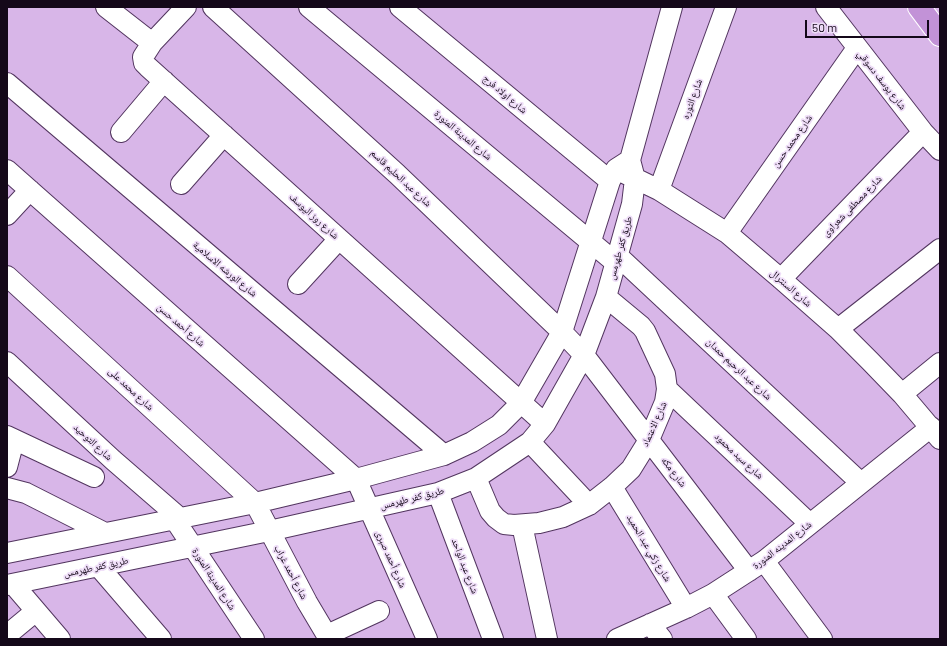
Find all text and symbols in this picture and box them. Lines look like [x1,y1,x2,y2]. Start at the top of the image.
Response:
scale bar [807,12,931,38]
text: 50 m [812,20,837,34]
street label: شارع يوسف دسوقي [855,48,909,112]
street label: شارع اولاد فرج [480,72,530,116]
street label: شارع الثوره [679,77,705,121]
street label: شارع المدينة المنورة [432,107,494,163]
street label: شارع محمد حسن [769,112,815,170]
street label: شارع عبد الحليم قاسم [368,147,434,209]
street label: شارع مصطفى شعراوى [820,173,884,239]
street label: شارع روز اليوسف [287,190,341,242]
street label: طريق كفر طهرمس [605,215,635,281]
street label: شارع الورشه الاسلامية [190,239,260,299]
street label: شارع السنترال [768,267,814,309]
street label: شارع أحمد حسن [155,301,207,349]
street label: شارع عبد الرحيم حمدان [704,336,774,402]
street label: شارع محمد على [106,365,156,413]
street label: شارع الاعتماد [639,400,669,448]
street label: شارع التوحيد [71,421,115,463]
street label: شارع سيد محمود [712,430,766,482]
street label: شارع مكه [659,455,689,489]
street label: طريق كفر طهرمس [379,484,445,512]
street label: شارع زكي عبد الحميد [624,512,674,584]
street label: شارع المدينه المنورة [750,518,814,572]
street label: شارع أحمد صبرى [373,528,409,590]
street label: شارع عبد الواحد [449,537,481,595]
street label: شارع أحمد غراب [272,543,310,601]
street label: شارع المدينة المنورة [190,546,238,612]
street label: طريق كفر طهرمس [63,554,129,580]

